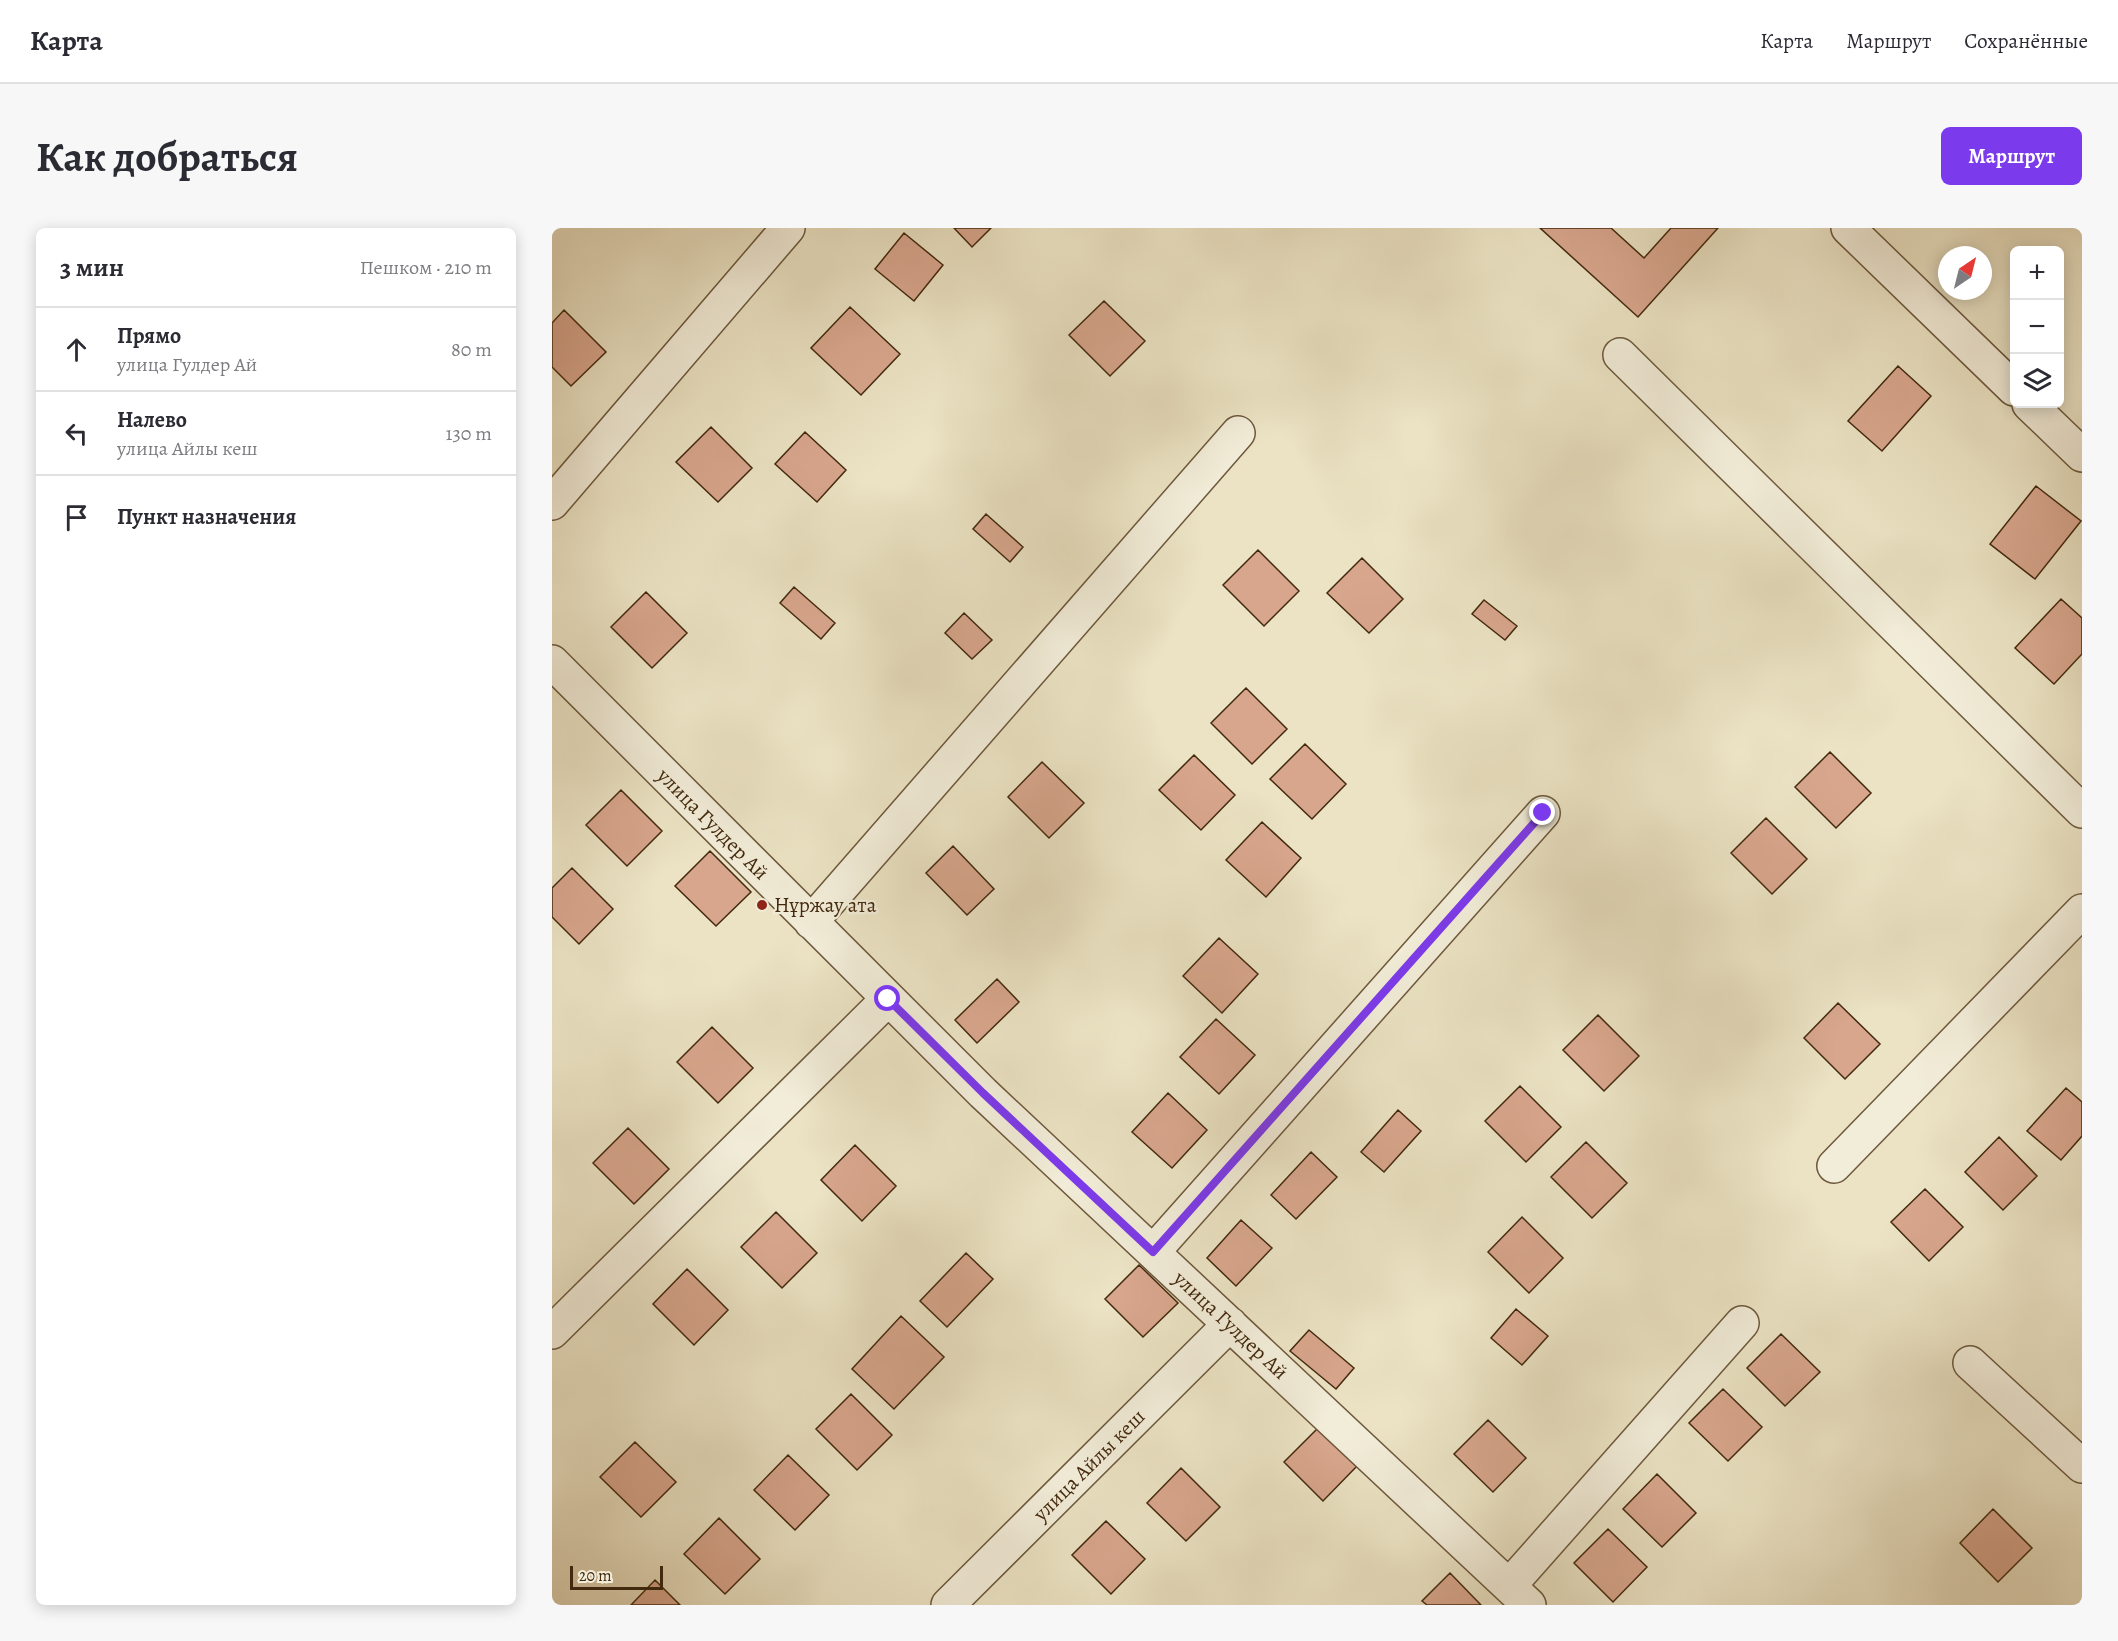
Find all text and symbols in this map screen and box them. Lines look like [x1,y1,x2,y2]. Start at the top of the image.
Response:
text: Карта [30,22,103,60]
text: Карта [1760,27,1813,55]
text: Маршрут [1846,27,1931,55]
text: Сохранённые [1964,27,2088,55]
button: Маршрут [1941,127,2082,185]
text: Как добраться [36,128,298,185]
north arrow [1938,246,1992,300]
map controls [2010,246,2064,408]
button: + [2010,246,2064,300]
text: 3 мин [60,250,124,285]
text: Пешком · 210 m [360,254,492,281]
button: − [2010,300,2064,354]
text: Прямо [117,321,181,351]
icon: ahead [60,333,93,366]
text: 80 m [451,336,492,363]
text: улица Гулдер Ай [117,351,257,378]
button: layers [2010,354,2064,408]
text: Налево [117,405,187,435]
icon: left [60,417,93,450]
text: 130 m [446,420,492,447]
text: улица Айлы кеш [117,435,258,462]
icon: arrive [60,501,93,534]
text: Пункт назначения [117,502,296,532]
street label: улица Гулдер Ай [650,761,775,886]
route end [1529,799,1555,825]
place label: Нұржау ата [774,891,877,919]
marker: Нұржау ата [755,898,769,912]
route start [874,985,900,1011]
street label: улица Гулдер Ай [1167,1264,1294,1385]
street label: улица Айлы кеш [1026,1403,1151,1528]
scale bar [570,1563,663,1590]
text: 20 m [579,1565,612,1587]

